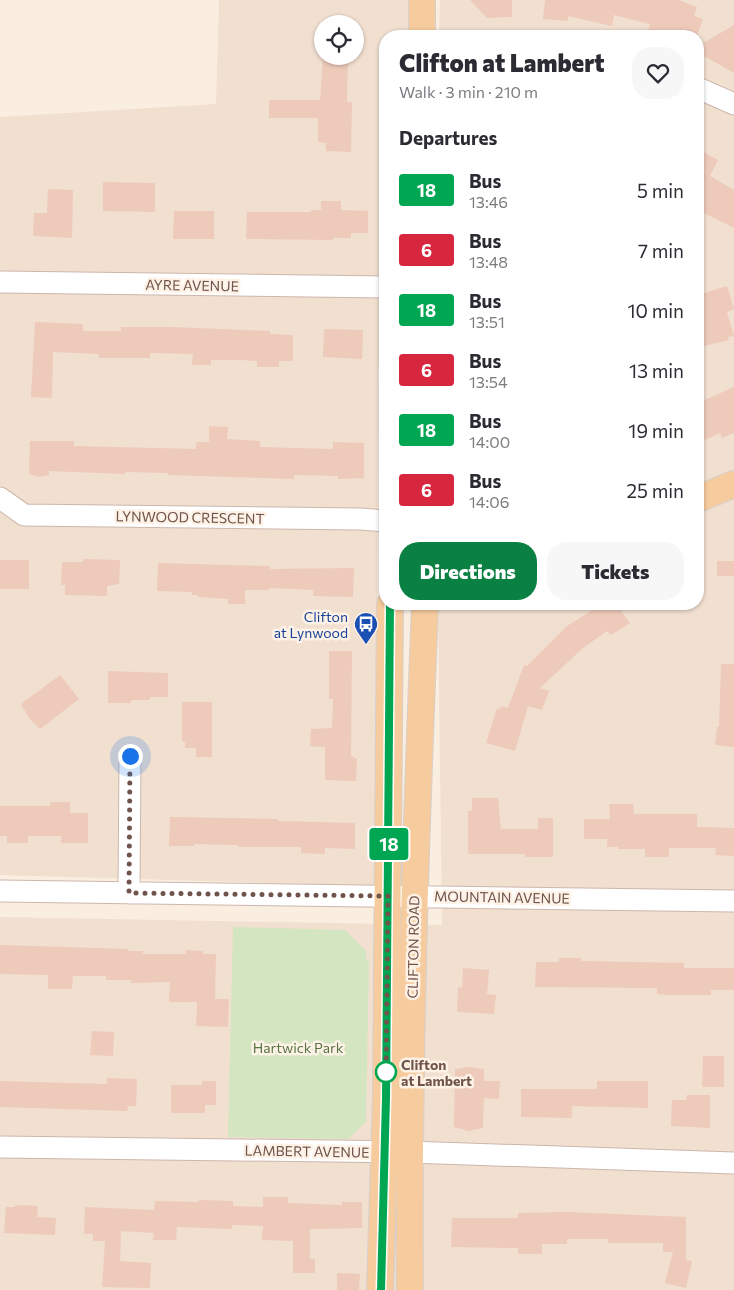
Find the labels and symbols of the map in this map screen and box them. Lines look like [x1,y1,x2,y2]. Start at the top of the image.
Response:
street label: AYRE AVENUE [145,276,239,294]
street label: LYNWOOD CRESCENT [115,507,265,527]
place label: Clifton at Lynwood [274,608,348,641]
bus stop icon: Clifton at Lynwood [353,611,379,645]
your location [118,744,143,769]
line badge: 18 [366,828,412,860]
street label: MOUNTAIN AVENUE [434,887,570,907]
street label: CLIFTON ROAD [404,895,422,999]
park label: Hartwick Park [253,1039,344,1056]
place label: Clifton at Lambert [401,1056,472,1089]
marker: Clifton at Lambert [375,1061,397,1083]
street label: LAMBERT AVENUE [244,1141,370,1161]

